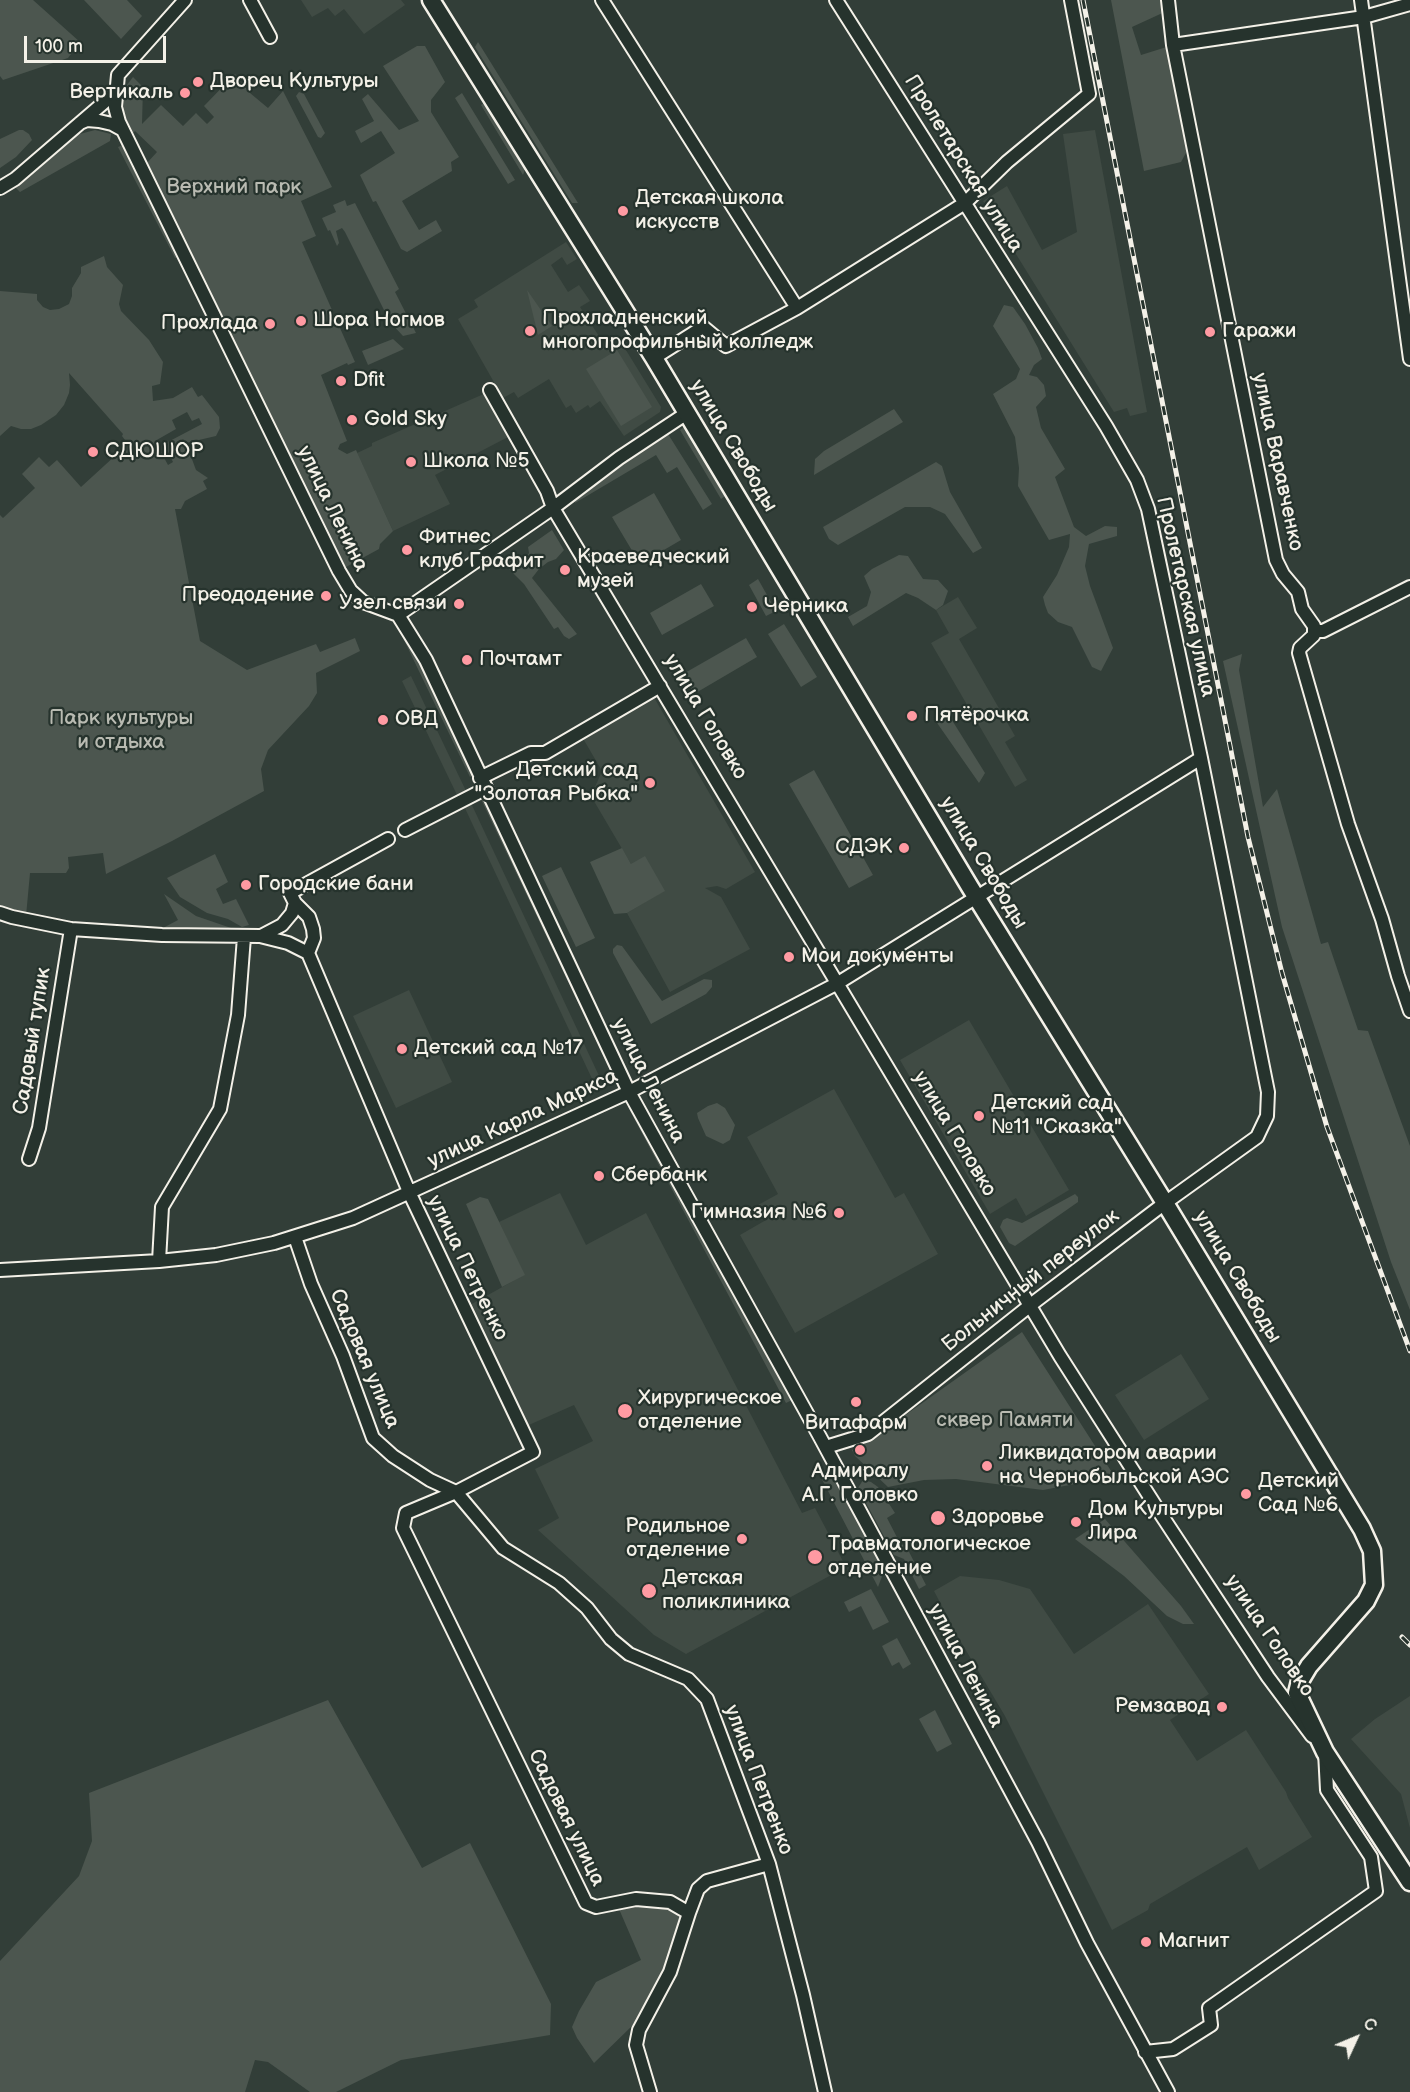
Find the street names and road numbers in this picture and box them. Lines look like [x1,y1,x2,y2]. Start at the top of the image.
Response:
street label: Пролетарская улица [898,71,1028,257]
street label: улица Варавченко [1246,371,1308,553]
street label: улица Свободы [684,375,782,517]
street label: улица Ленина [291,442,373,576]
street label: Пролетарская улица [1150,495,1220,699]
street label: улица Головко [658,650,752,784]
street label: улица Свободы [934,792,1032,934]
street label: Садовый тупик [9,966,57,1116]
street label: улица Ленина [606,1014,690,1148]
street label: улица Карла Маркса [424,1064,622,1174]
street label: улица Головко [907,1067,1001,1201]
street label: улица Петренко [421,1191,513,1345]
street label: Больничный переулок [937,1204,1125,1358]
street label: улица Свободы [1188,1206,1286,1348]
street label: Садовая улица [323,1285,405,1433]
street label: улица Головко [1219,1570,1319,1702]
street label: улица Ленина [922,1600,1008,1732]
street label: улица Петренко [718,1702,798,1858]
street label: Садовая улица [522,1745,610,1891]

